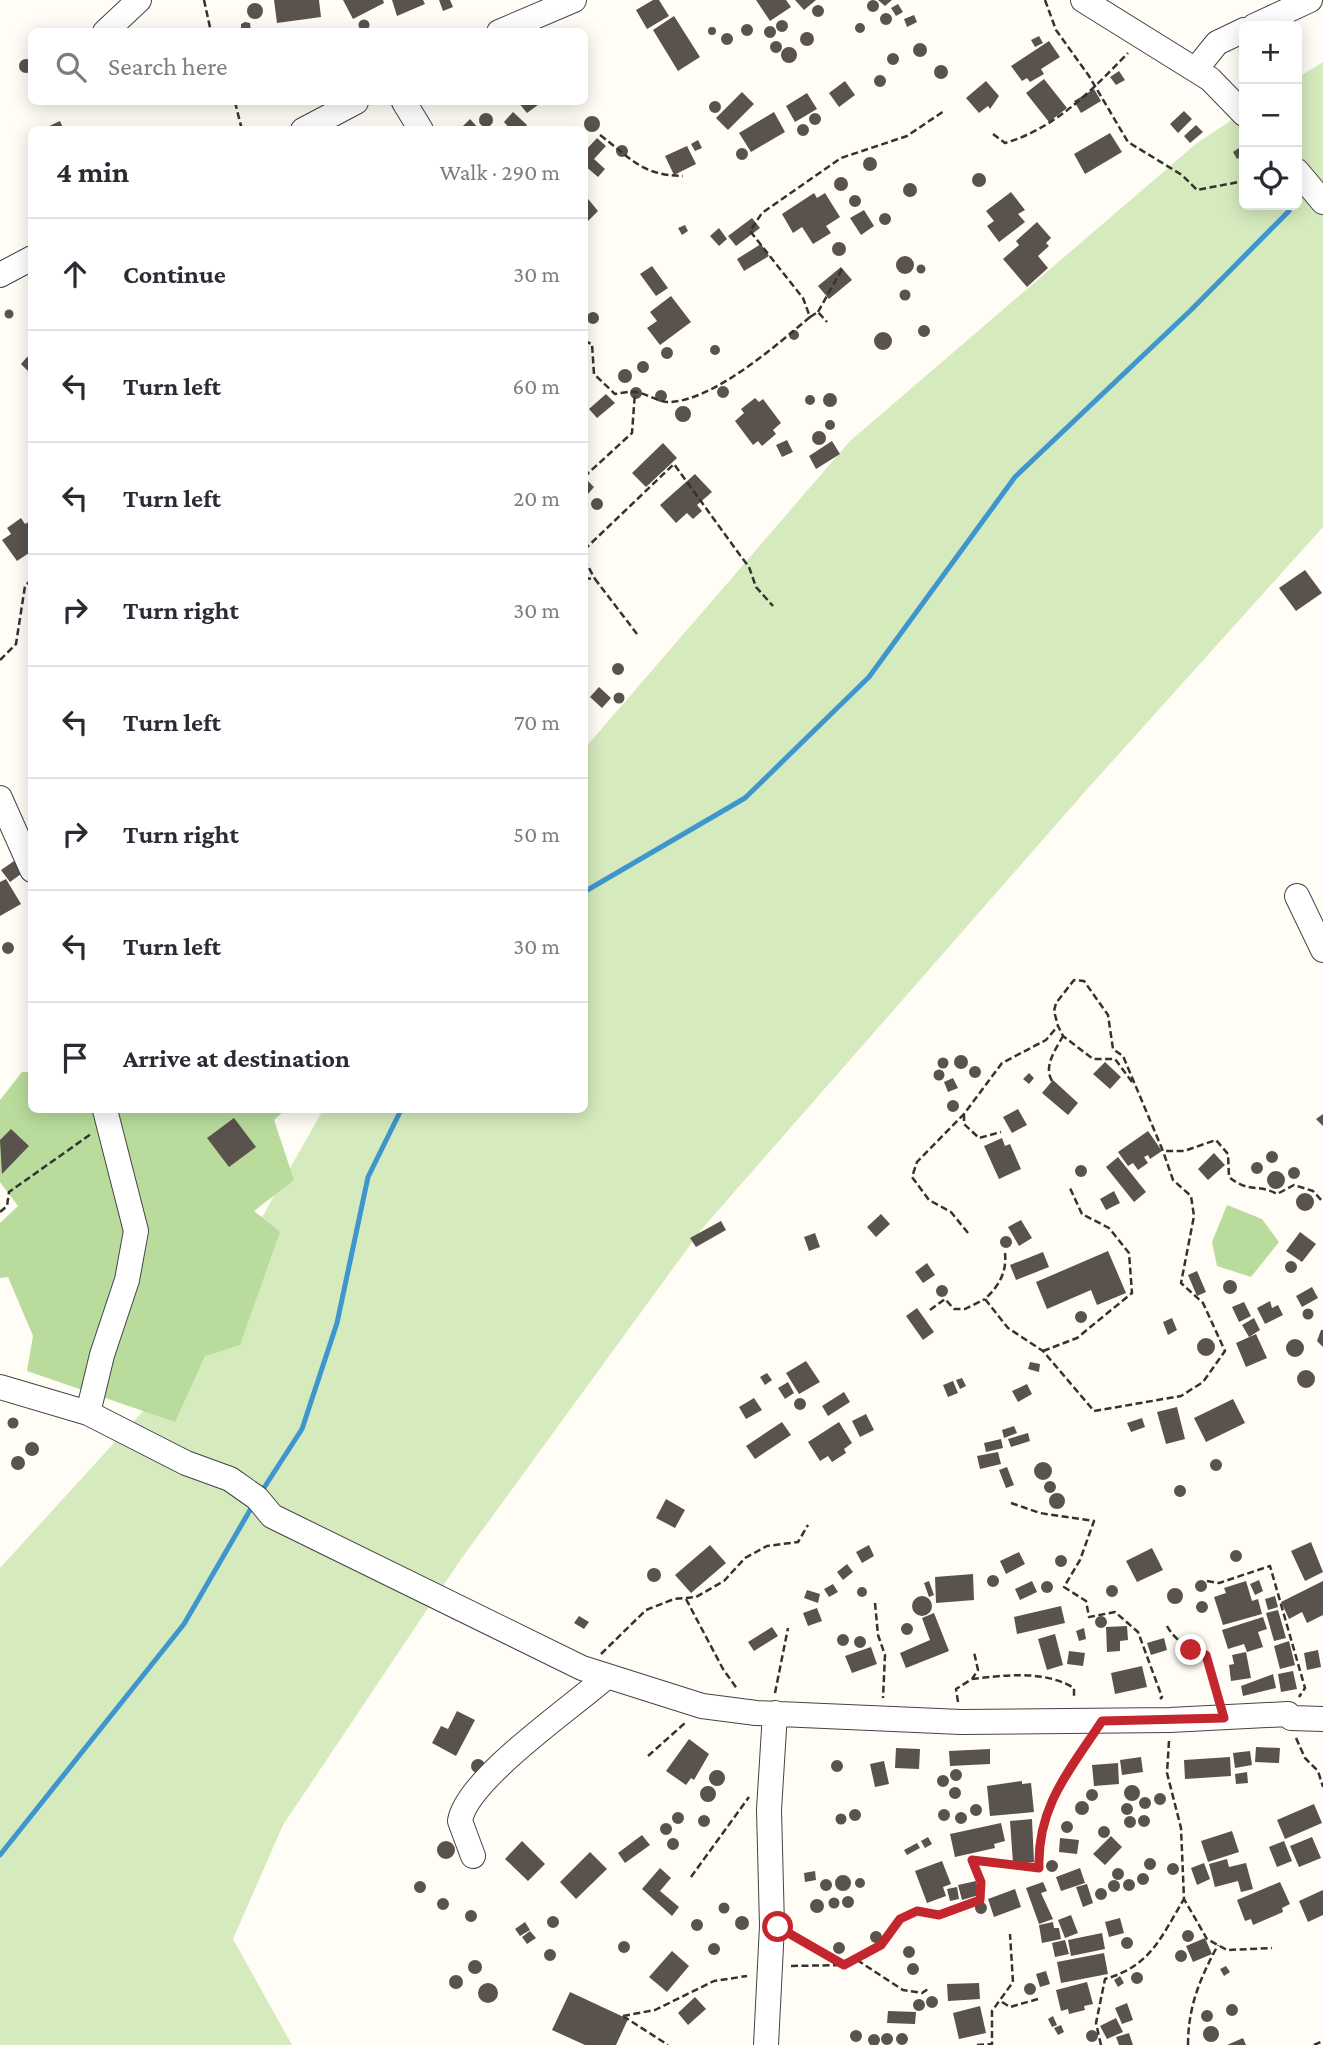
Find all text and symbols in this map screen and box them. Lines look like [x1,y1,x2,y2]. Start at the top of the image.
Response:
map controls [1239,21,1302,210]
button: + [1239,21,1302,84]
search box [28,28,588,105]
icon: search [52,48,90,86]
text: Search here [108,52,227,81]
button: − [1239,84,1302,147]
button: locate [1239,147,1302,210]
text: 4 min [56,155,129,188]
text: Walk · 290 m [440,159,560,185]
icon: ahead [56,255,94,293]
text: Continue [123,260,226,289]
text: 30 m [513,261,560,287]
icon: left [56,367,94,405]
text: Turn left [123,372,221,401]
text: 60 m [513,373,560,399]
icon: left [56,479,94,517]
text: Turn left [123,484,221,513]
text: 20 m [513,485,560,511]
icon: right [56,591,94,629]
text: Turn right [123,596,239,625]
text: 30 m [513,597,560,623]
icon: left [56,703,94,741]
text: Turn left [123,708,221,737]
text: 70 m [514,709,560,735]
icon: right [56,815,94,853]
text: Turn right [123,820,239,849]
text: 50 m [513,821,560,847]
icon: left [56,927,94,965]
text: Turn left [123,932,221,961]
text: 30 m [513,933,560,959]
icon: arrive [56,1039,94,1077]
text: Arrive at destination [123,1044,350,1073]
route end [1175,1634,1206,1665]
route start [762,1911,793,1942]

